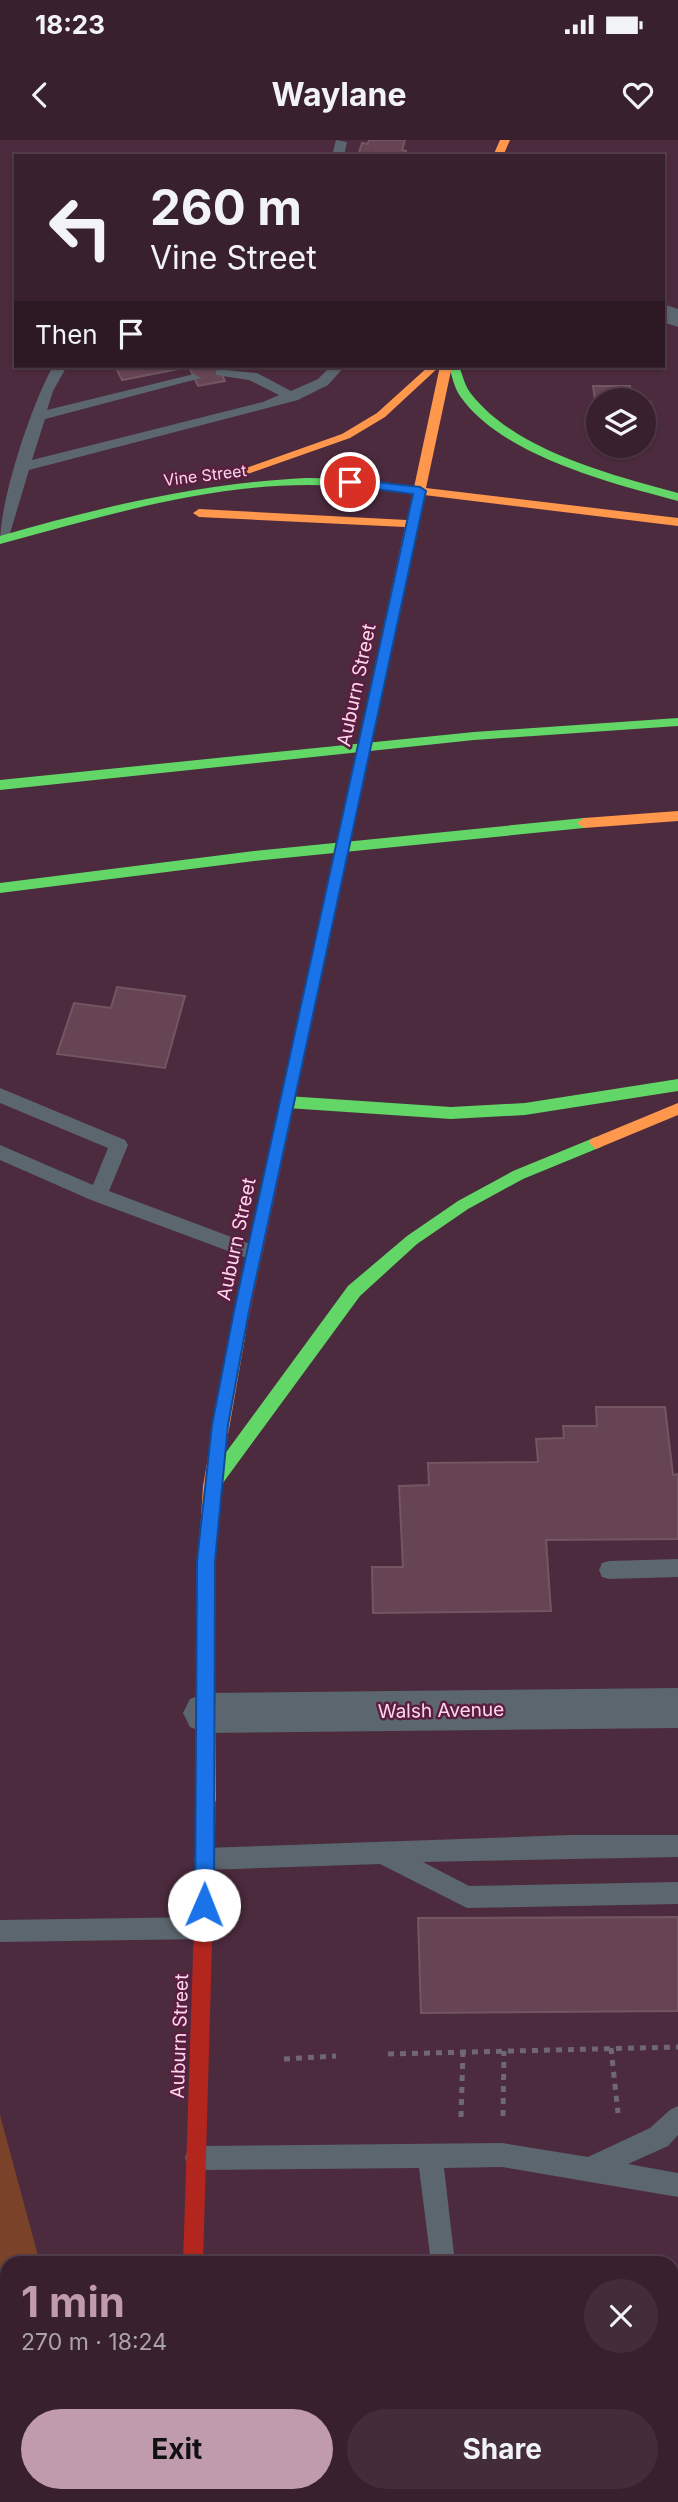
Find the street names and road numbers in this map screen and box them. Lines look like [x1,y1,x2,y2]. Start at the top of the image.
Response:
street label: Vine Street [162,460,248,490]
street label: Auburn Street [332,622,381,749]
street label: Auburn Street [212,1176,261,1303]
street label: Walsh Avenue [378,1698,504,1723]
street label: Auburn Street [166,1973,193,2099]

